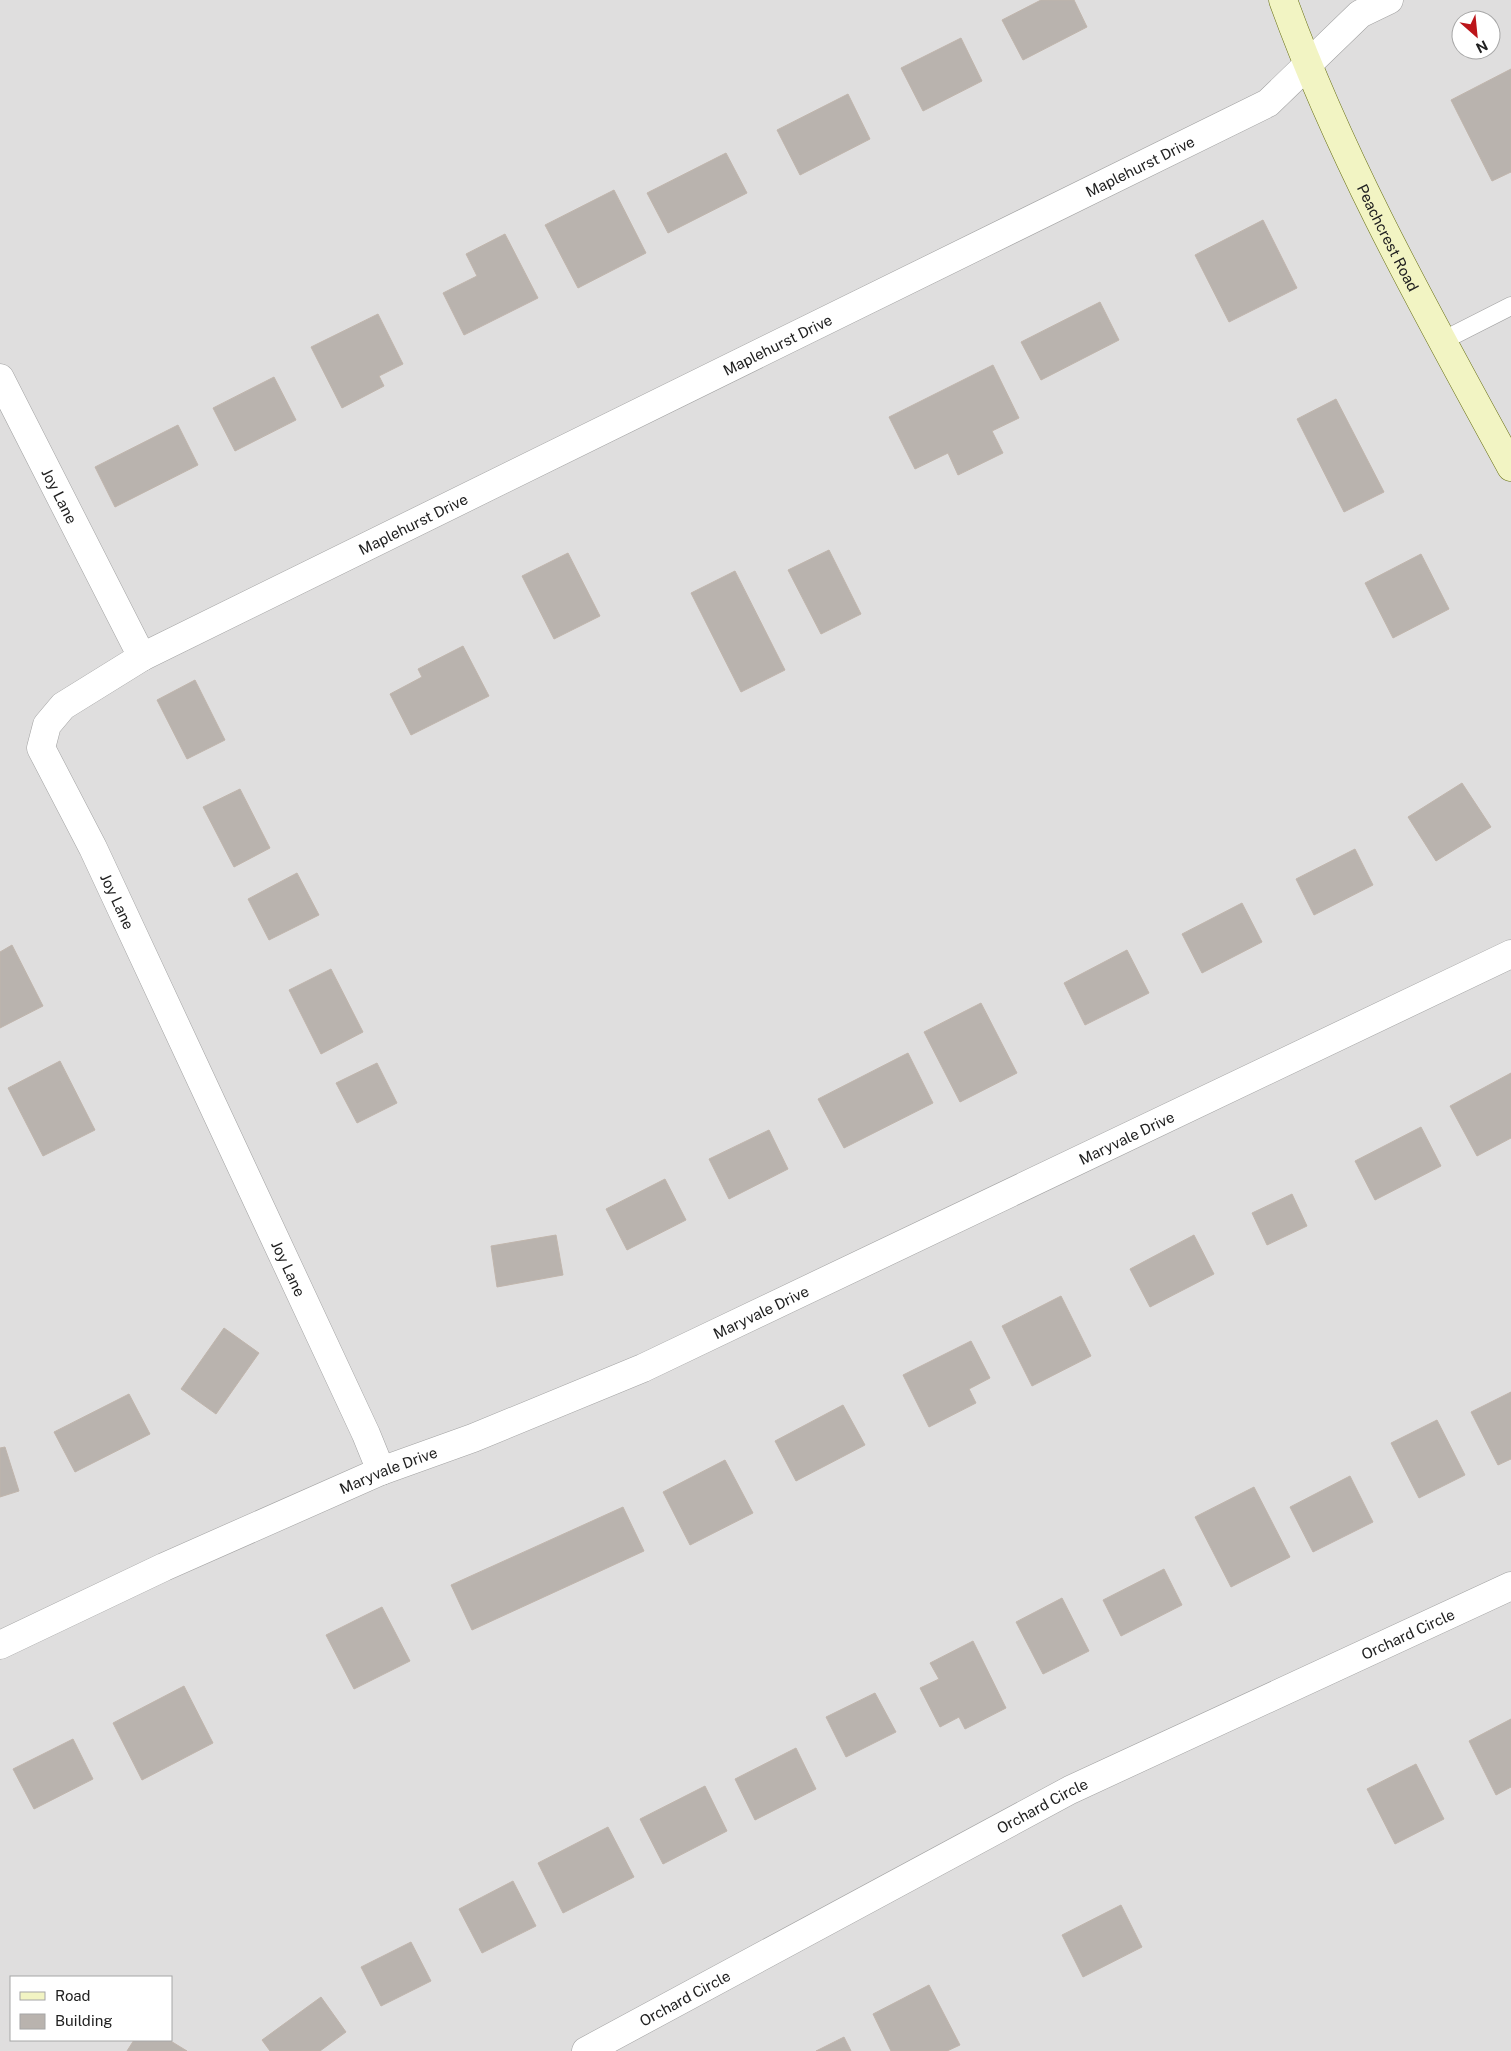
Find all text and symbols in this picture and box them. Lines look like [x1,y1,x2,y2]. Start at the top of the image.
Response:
north arrow [1451,10,1501,60]
text: N [1473,37,1490,56]
street label: Maplehurst Drive [1083,132,1197,200]
street label: Peachcrest Road [1354,181,1423,294]
street label: Maplehurst Drive [720,310,835,378]
street label: Joy Lane [39,465,81,526]
street label: Maplehurst Drive [356,490,470,558]
street label: Joy Lane [97,871,138,932]
street label: Maryvale Drive [1076,1107,1177,1167]
street label: Joy Lane [268,1238,309,1299]
street label: Maryvale Drive [710,1282,811,1342]
street label: Maryvale Drive [337,1443,439,1497]
street label: Orchard Circle [1358,1605,1457,1663]
street label: Orchard Circle [994,1775,1090,1837]
street label: Orchard Circle [636,1966,733,2029]
legend [10,1976,172,2041]
text: Road [55,1987,91,2004]
text: Building [55,2012,113,2029]

